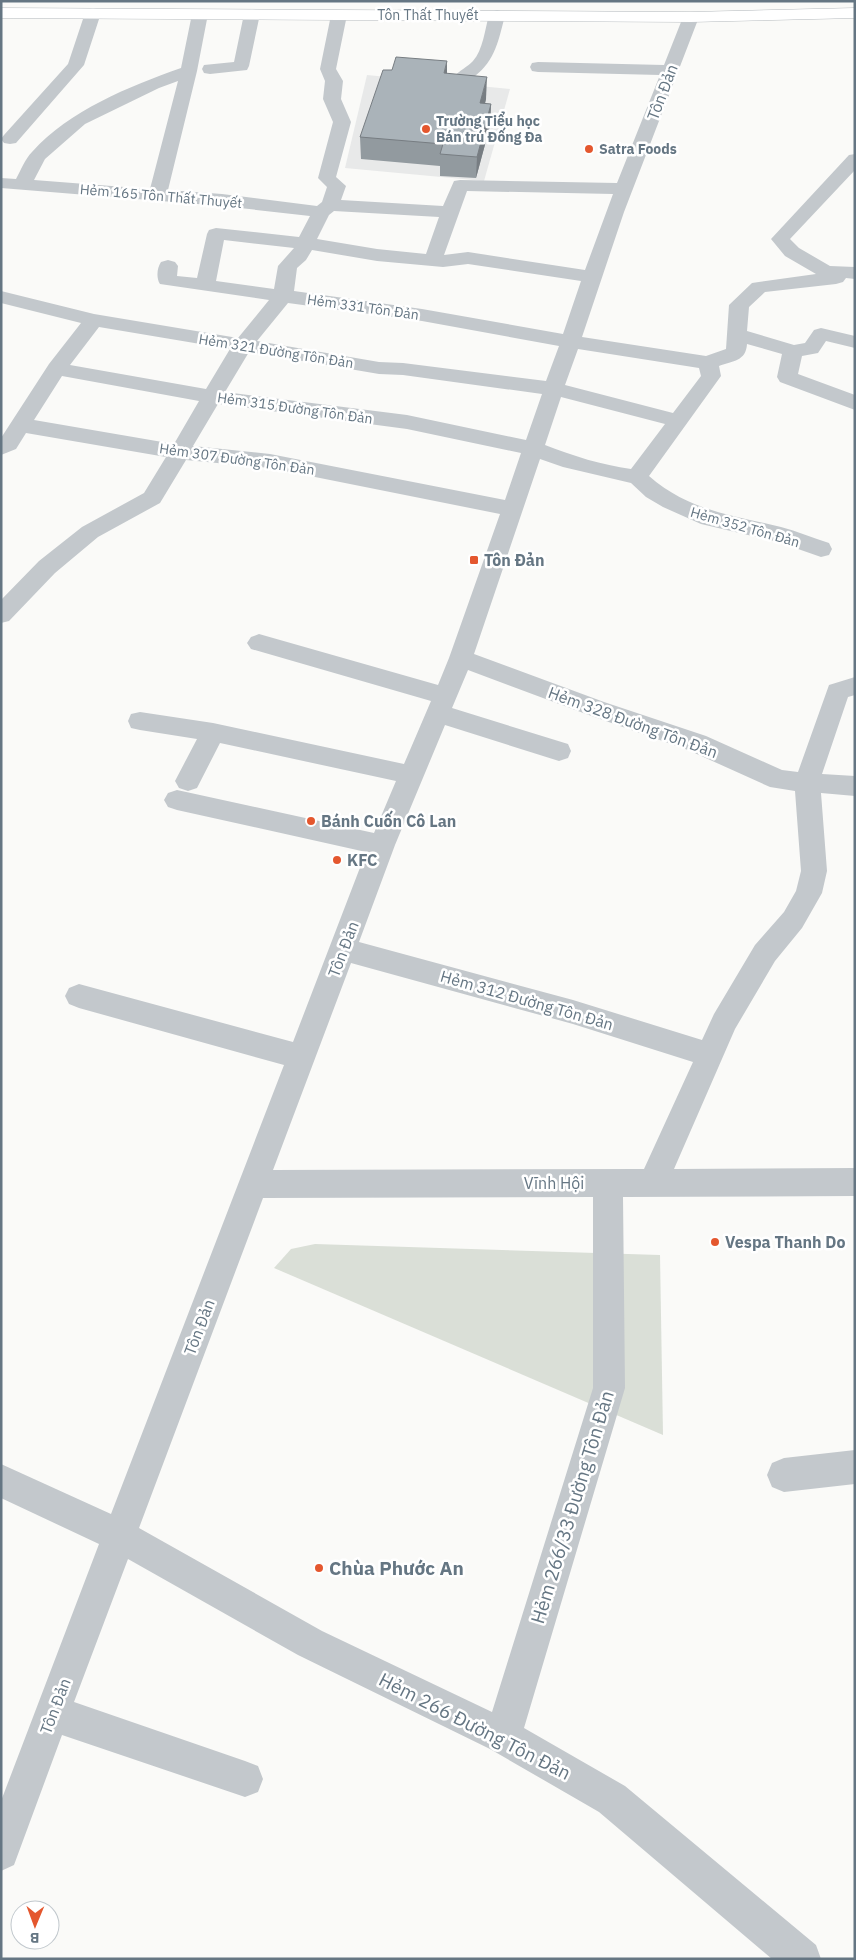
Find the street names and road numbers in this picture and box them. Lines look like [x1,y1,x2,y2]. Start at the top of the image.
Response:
street label: Tôn Thất Thuyết [377,6,479,24]
street label: Tôn Đản [642,61,682,123]
street label: Hẻm 165 Tôn Thất Thuyết [79,180,243,212]
street label: Hẻm 331 Tôn Đản [306,290,420,324]
street label: Hẻm 321 Đường Tôn Đản [197,330,355,372]
street label: Hẻm 315 Đường Tôn Đản [216,388,374,428]
street label: Hẻm 307 Đường Tôn Đản [158,439,316,479]
street label: Hẻm 352 Tôn Đản [688,503,802,551]
street label: Hẻm 328 Đường Tôn Đản [546,682,720,762]
street label: Tôn Đản [323,918,363,980]
street label: Hẻm 312 Đường Tôn Đản [438,966,616,1034]
street label: Vĩnh Hội [524,1173,584,1193]
street label: Tôn Đản [179,1296,219,1358]
street label: Hẻm 266/33 Đường Tôn Đản [525,1388,619,1626]
street label: Hẻm 266 Đường Tôn Đản [375,1667,575,1785]
street label: Tôn Đản [35,1675,75,1737]

